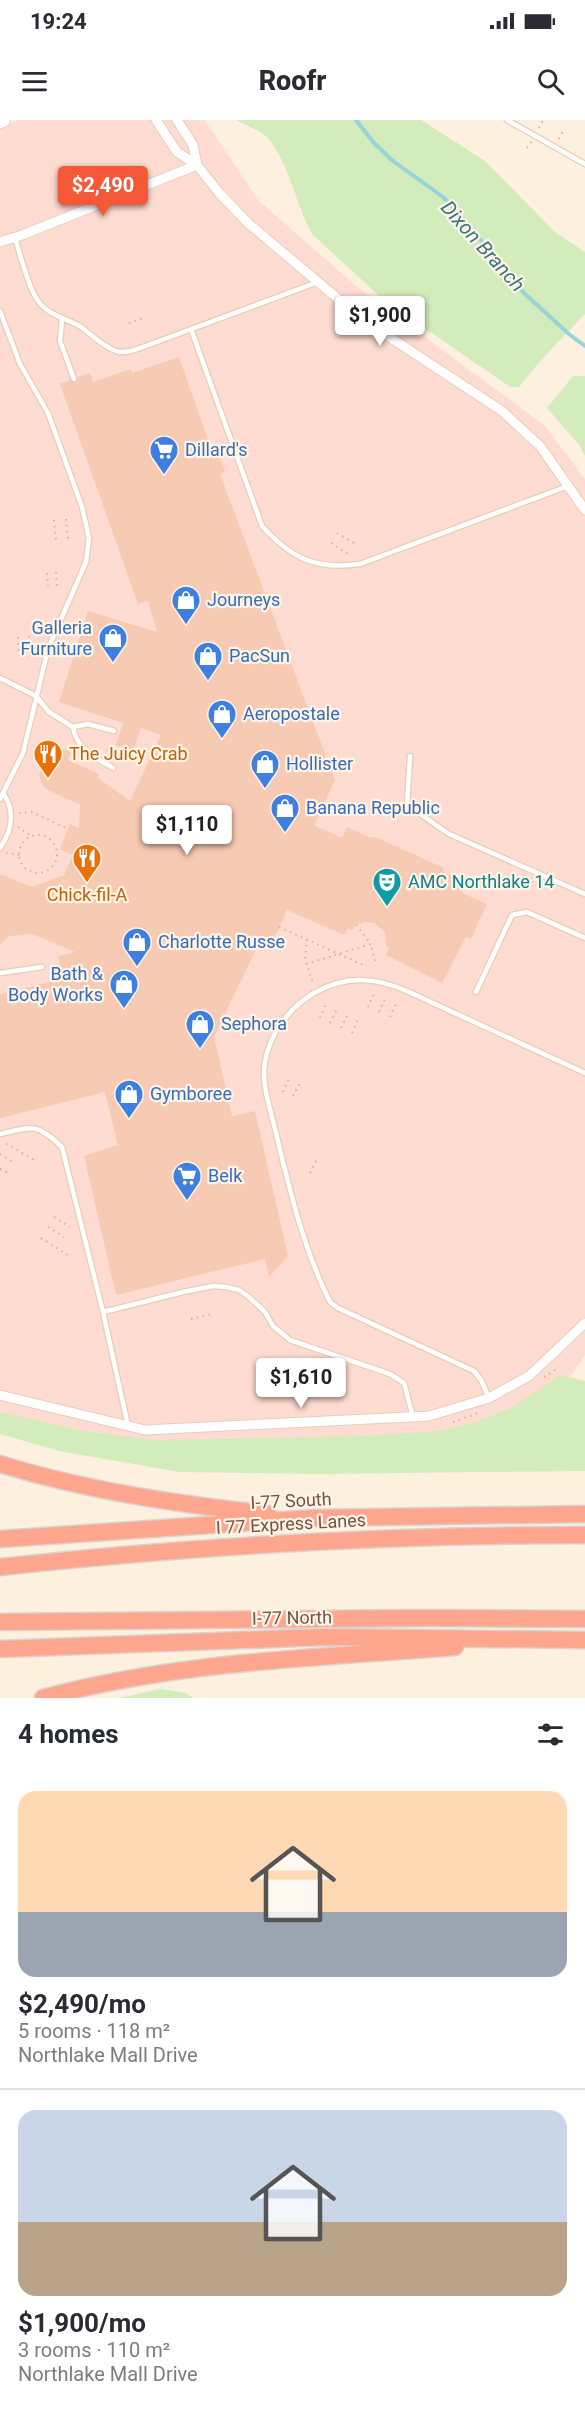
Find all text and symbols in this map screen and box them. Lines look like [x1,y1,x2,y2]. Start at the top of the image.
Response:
text: 19:24 [30,9,87,34]
icon: menu [18,65,51,98]
text: Roofr [259,65,326,97]
icon: search [534,65,567,98]
pin: $2,490 [54,166,152,217]
text: $2,490 [72,173,134,197]
water label: Dixon Branch [436,196,530,296]
pin: $1,900 [331,296,429,347]
text: $1,900 [349,303,411,327]
supermarket icon: Dillard's [148,434,180,476]
place label: Dillard's [185,439,248,460]
shop icon: Journeys [170,584,202,626]
place label: Journeys [207,589,280,610]
place label: Galleria Furniture [21,617,92,659]
shop icon: Galleria Furniture [97,622,129,664]
shop icon: PacSun [192,640,224,682]
place label: PacSun [229,645,290,666]
shop icon: Aeropostale [206,698,238,740]
place label: Aeropostale [243,703,340,724]
restaurant icon: The Juicy Crab [32,738,64,780]
place label: The Juicy Crab [69,743,188,764]
shop icon: Hollister [249,748,281,790]
place label: Hollister [286,753,353,774]
shop icon: Banana Republic [269,792,301,834]
place label: Banana Republic [306,797,440,818]
pin: $1,110 [138,805,236,856]
text: $1,110 [156,812,218,836]
restaurant icon: Chick-fil-A [71,842,103,884]
theatre icon: AMC Northlake 14 [371,866,403,908]
place label: AMC Northlake 14 [408,871,554,892]
place label: Chick-fil-A [47,884,128,905]
shop icon: Charlotte Russe [121,926,153,968]
place label: Charlotte Russe [158,931,285,952]
place label: Bath & Body Works [8,963,104,1005]
shop icon: Bath & Body Works [108,968,140,1010]
shop icon: Sephora [184,1008,216,1050]
place label: Sephora [221,1013,287,1034]
shop icon: Gymboree [113,1078,145,1120]
place label: Gymboree [150,1083,232,1104]
supermarket icon: Belk [171,1160,203,1202]
place label: Belk [208,1165,243,1186]
pin: $1,610 [252,1358,350,1409]
text: $1,610 [270,1365,332,1389]
street label: I-77 South [250,1488,332,1513]
street label: I 77 Express Lanes [215,1509,366,1538]
street label: I-77 North [252,1606,332,1629]
icon: filters [534,1718,567,1751]
text: 4 homes [18,1719,119,1749]
icon: home [239,1830,347,1938]
text: $2,490/mo [18,1989,146,2019]
text: 5 rooms · 118 m² [18,2019,170,2043]
text: Northlake Mall Drive [18,2043,198,2067]
icon: home [239,2149,347,2257]
text: $1,900/mo [18,2308,146,2338]
text: 3 rooms · 110 m² [18,2338,170,2362]
text: Northlake Mall Drive [18,2362,198,2386]

